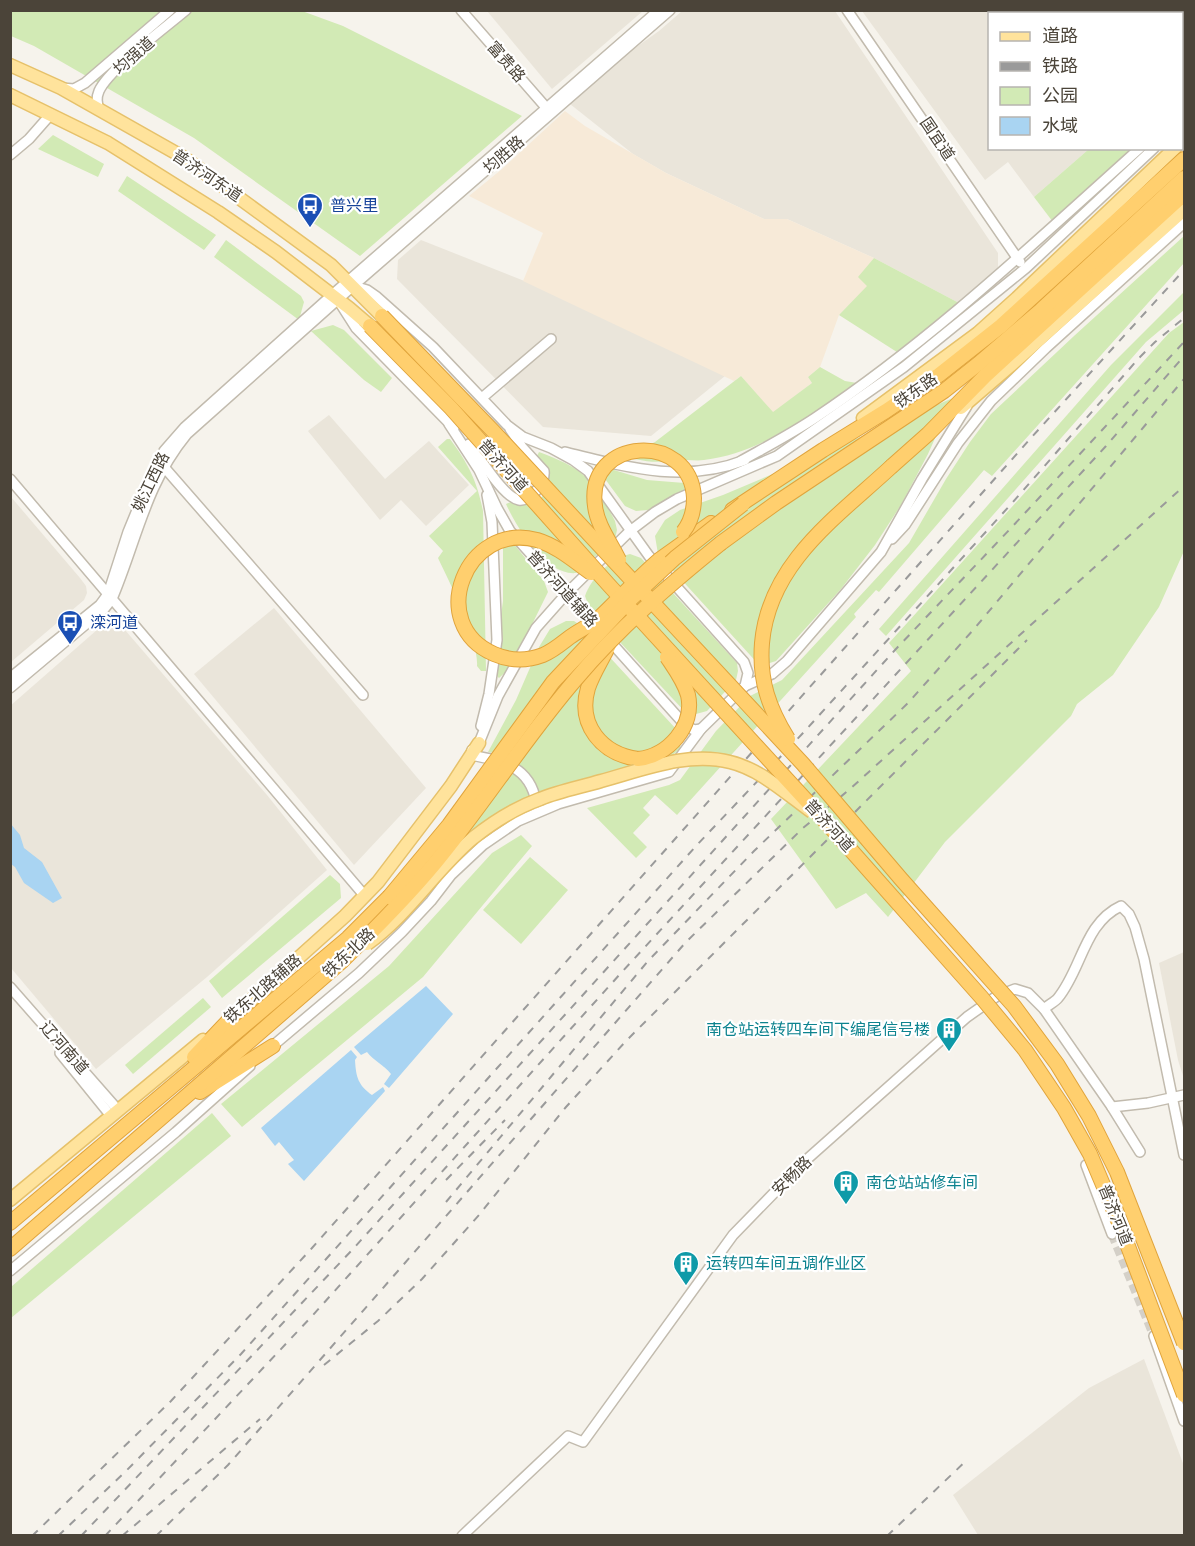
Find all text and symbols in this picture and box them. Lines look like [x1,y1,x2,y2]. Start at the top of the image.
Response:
legend [988,12,1183,150]
text: 道路 [1042,26,1078,46]
street label: 均强道 [110,33,157,78]
street label: 富贵路 [484,38,529,85]
text: 铁路 [1042,56,1078,76]
text: 公园 [1042,87,1078,106]
street label: 国宜道 [917,114,958,163]
text: 水域 [1042,117,1078,136]
street label: 均胜路 [480,132,527,177]
street label: 普济河东道 [169,146,245,205]
bus stop icon: 普兴里 [295,191,325,229]
place label: 普兴里 [330,197,378,214]
street label: 铁东路 [891,370,940,411]
street label: 普济河道 [476,436,531,495]
street label: 姚江西路 [129,449,172,514]
street label: 普济河道辅路 [524,547,601,630]
bus stop icon: 滦河道 [55,608,85,646]
place label: 滦河道 [90,614,138,631]
street label: 普济河道 [802,796,857,855]
street label: 铁东北路 [319,925,378,981]
street label: 铁东北路辅路 [221,951,304,1027]
building icon: 南仓站运转四车间下编尾信号楼 [934,1015,964,1053]
street label: 辽河南道 [37,1018,92,1077]
place label: 南仓站运转四车间下编尾信号楼 [706,1021,930,1038]
street label: 安畅路 [769,1153,815,1199]
building icon: 南仓站站修车间 [831,1168,861,1206]
place label: 南仓站站修车间 [866,1174,978,1191]
street label: 普济河道 [1096,1182,1135,1248]
building icon: 运转四车间五调作业区 [671,1249,701,1287]
place label: 运转四车间五调作业区 [706,1255,866,1272]

